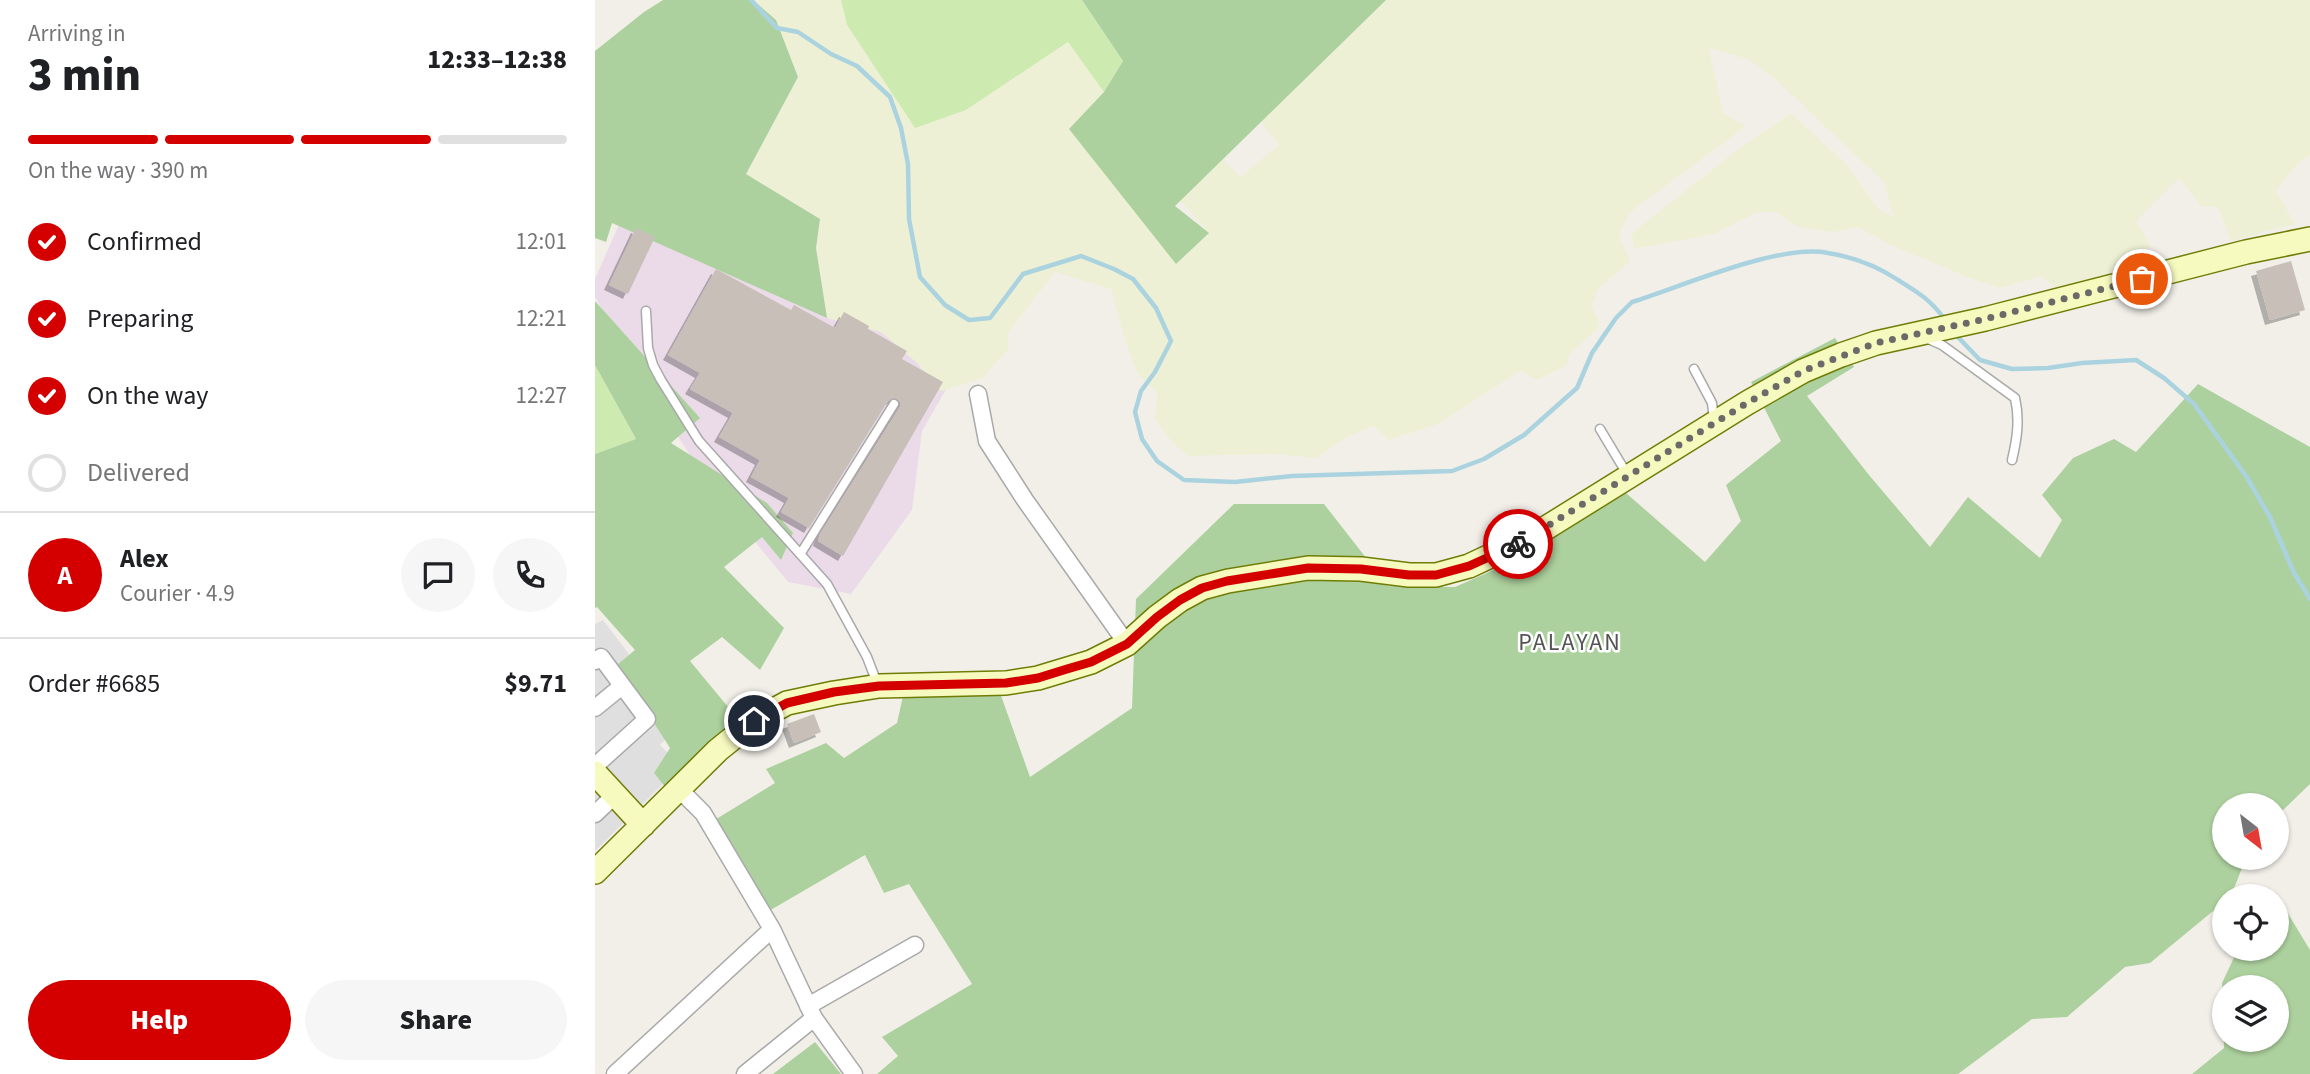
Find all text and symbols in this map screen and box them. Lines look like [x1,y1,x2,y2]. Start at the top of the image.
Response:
text: Arriving in [28,17,126,50]
text: 12:33–12:38 [427,41,567,78]
text: 3 min [28,43,141,108]
text: On the way · 390 m [28,154,208,187]
icon: check [28,223,66,261]
text: Confirmed [87,223,202,260]
text: 12:01 [516,225,567,258]
pin [2112,249,2172,309]
icon: bag [2123,260,2161,298]
icon: check [28,300,66,338]
text: Preparing [87,300,193,337]
text: 12:21 [516,302,567,335]
icon: check [28,377,66,415]
text: On the way [87,377,208,414]
text: 12:27 [516,379,567,412]
text: Delivered [87,454,190,491]
courier [1483,509,1553,579]
icon: bike [1499,525,1537,563]
button: chat [401,538,475,612]
button: phone [493,538,567,612]
text: Alex [120,540,169,577]
text: A [58,557,72,594]
text: Courier · 4.9 [120,577,235,610]
district label: PALAYAN [1518,625,1622,660]
text: Order #6685 [28,665,160,702]
text: $9.71 [504,665,567,702]
pin [724,691,784,751]
icon: home [735,702,773,740]
north arrow [2212,793,2289,870]
map controls [2212,793,2289,1052]
button: locate [2212,884,2289,961]
button: layers [2212,975,2289,1052]
button: Help [28,980,291,1060]
button: Share [305,980,567,1060]

